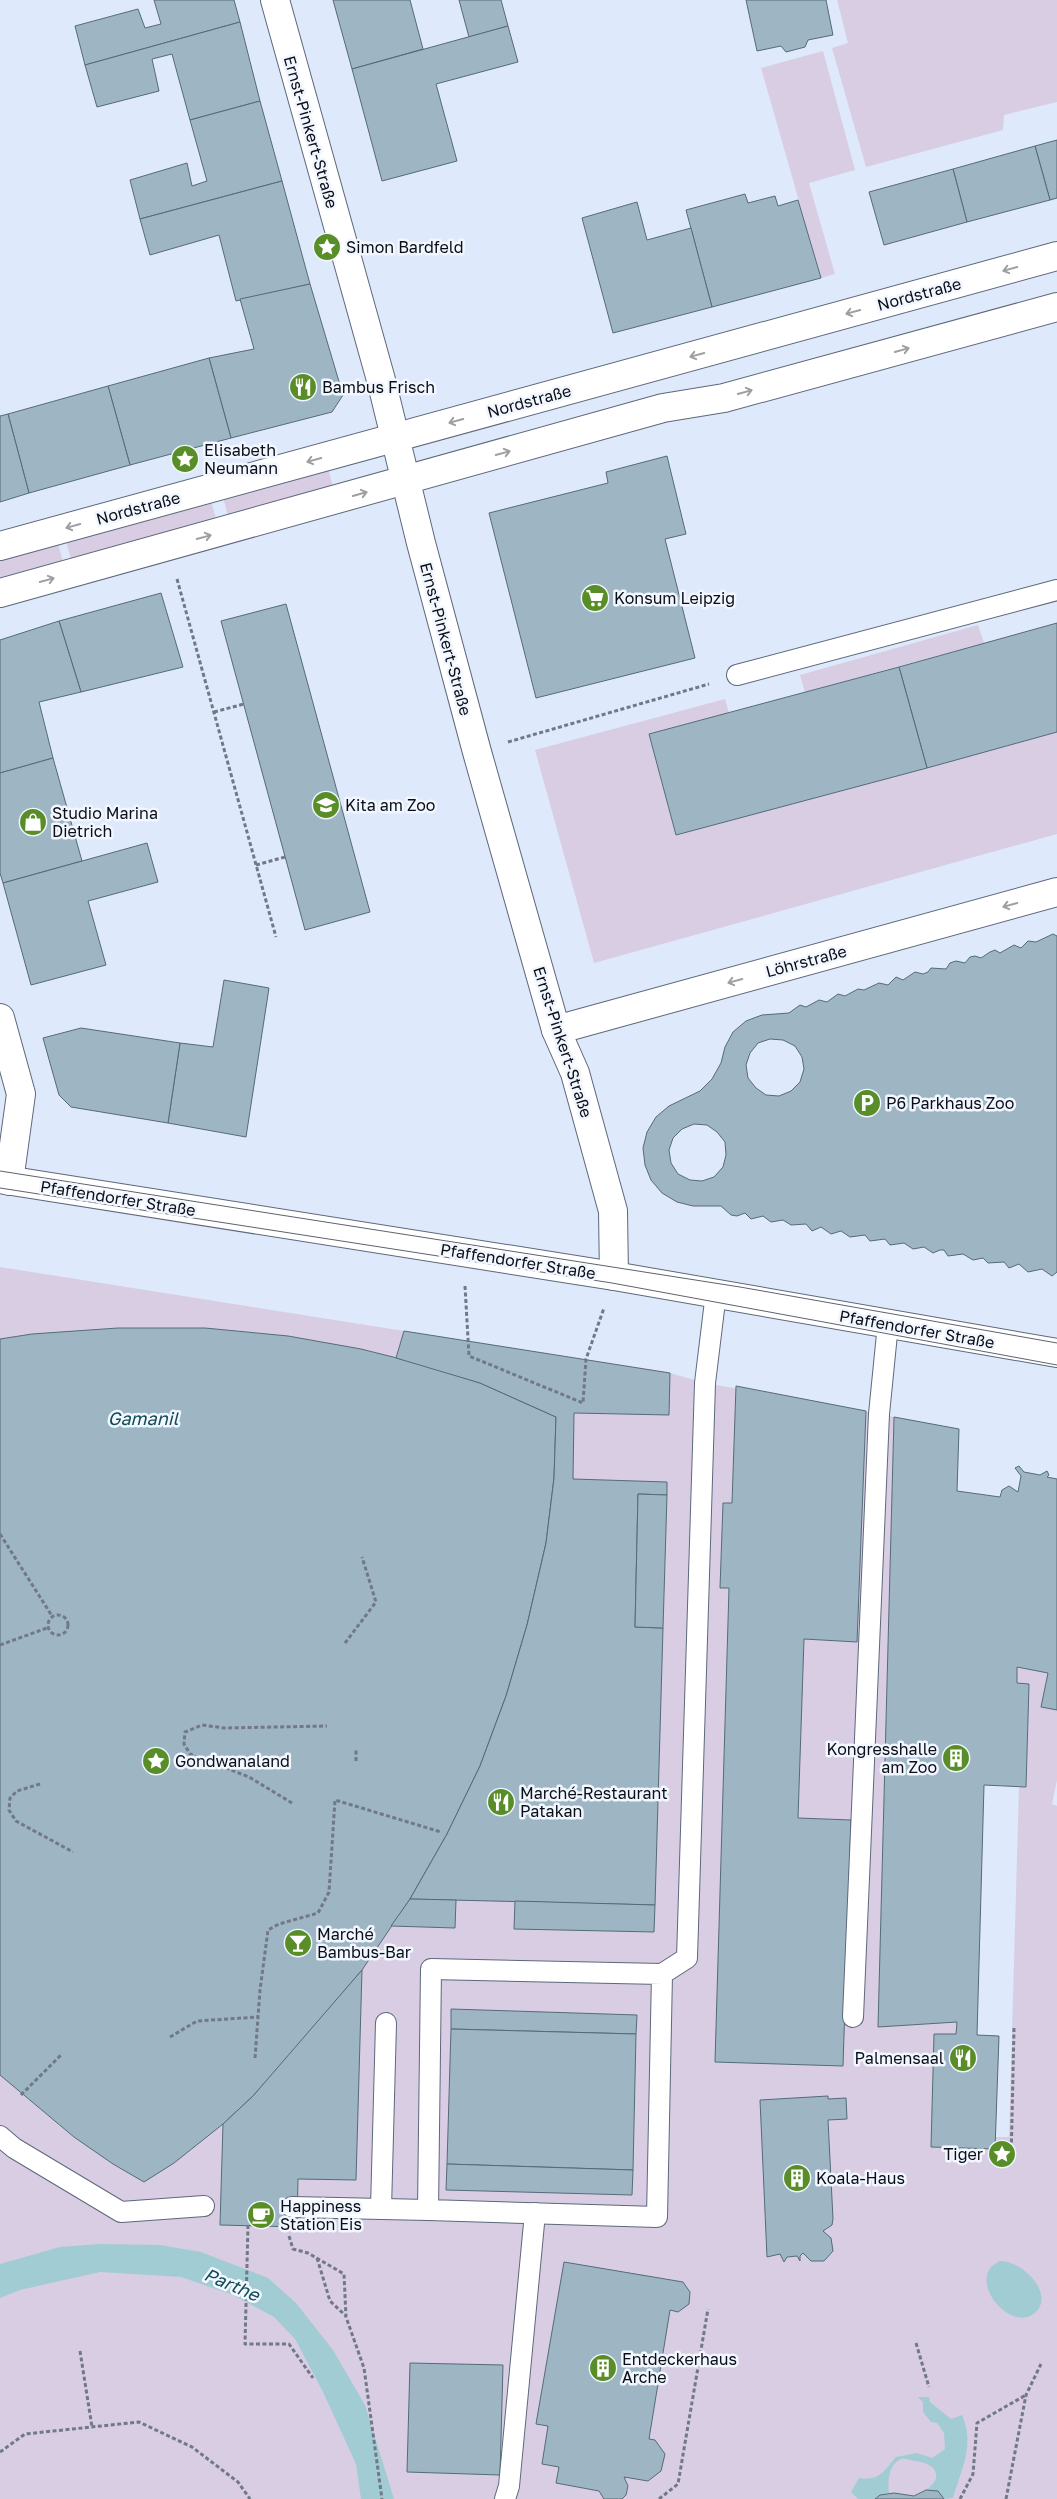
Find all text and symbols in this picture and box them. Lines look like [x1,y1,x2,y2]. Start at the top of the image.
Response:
street label: Ernst-Pinkert-Straße [280,53,342,211]
place icon: Simon Bardfeld [312,232,342,262]
place label: Simon Bardfeld [346,237,464,257]
one-way arrow [1002,265,1018,274]
street label: Nordstraße [875,273,963,315]
one-way arrow [846,308,862,317]
one-way arrow [894,344,910,354]
one-way arrow [689,351,705,360]
restaurant icon: Bambus Frisch [288,372,318,402]
place label: Bambus Frisch [322,377,435,397]
street label: Nordstraße [485,380,573,422]
one-way arrow [737,387,753,397]
one-way arrow [448,417,464,427]
place label: Elisabeth Neumann [204,440,278,478]
place icon: Elisabeth Neumann [170,444,200,474]
one-way arrow [494,447,510,457]
one-way arrow [307,455,323,465]
street label: Nordstraße [94,487,182,529]
one-way arrow [352,489,368,498]
one-way arrow [66,522,82,531]
one-way arrow [195,532,211,542]
street label: Ernst-Pinkert-Straße [416,560,476,718]
one-way arrow [39,575,55,584]
supermarket icon: Konsum Leipzig [580,583,610,613]
place label: Konsum Leipzig [614,588,735,608]
school or university icon: Kita am Zoo [311,790,341,820]
place label: Kita am Zoo [345,795,435,815]
place label: Studio Marina Dietrich [52,803,158,841]
shop icon: Studio Marina Dietrich [18,807,48,837]
one-way arrow [1002,901,1018,910]
street label: Löhrstraße [763,941,849,981]
street label: Ernst-Pinkert-Straße [529,964,597,1120]
one-way arrow [728,976,744,986]
parking icon: P6 Parkhaus Zoo [852,1088,882,1118]
place label: P6 Parkhaus Zoo [886,1093,1014,1113]
street label: Pfaffendorfer Straße [39,1176,197,1220]
street label: Pfaffendorfer Straße [439,1239,597,1283]
street label: Pfaffendorfer Straße [838,1306,996,1352]
water label: Gamanil [108,1407,180,1429]
place label: Kongresshalle am Zoo [826,1739,937,1777]
building icon: Kongresshalle am Zoo [941,1743,971,1773]
place icon: Gondwanaland [141,1746,171,1776]
place label: Gondwanaland [175,1751,290,1771]
place label: Marché-Restaurant Patakan [520,1783,668,1821]
restaurant icon: Marché-Restaurant Patakan [486,1787,516,1817]
place label: Marché Bambus-Bar [317,1924,411,1962]
bar icon: Marché Bambus-Bar [283,1928,313,1958]
restaurant icon: Palmensaal [948,2043,978,2073]
place label: Palmensaal [855,2048,944,2068]
place icon: Tiger [987,2139,1017,2169]
place label: Tiger [943,2144,983,2164]
building icon: Koala-Haus [782,2163,812,2193]
place label: Koala-Haus [816,2168,905,2188]
place label: Happiness Station Eis [280,2196,362,2234]
cafe icon: Happiness Station Eis [246,2200,276,2230]
water label: Parthe [201,2263,264,2306]
place label: Entdeckerhaus Arche [622,2349,737,2387]
building icon: Entdeckerhaus Arche [588,2353,618,2383]

